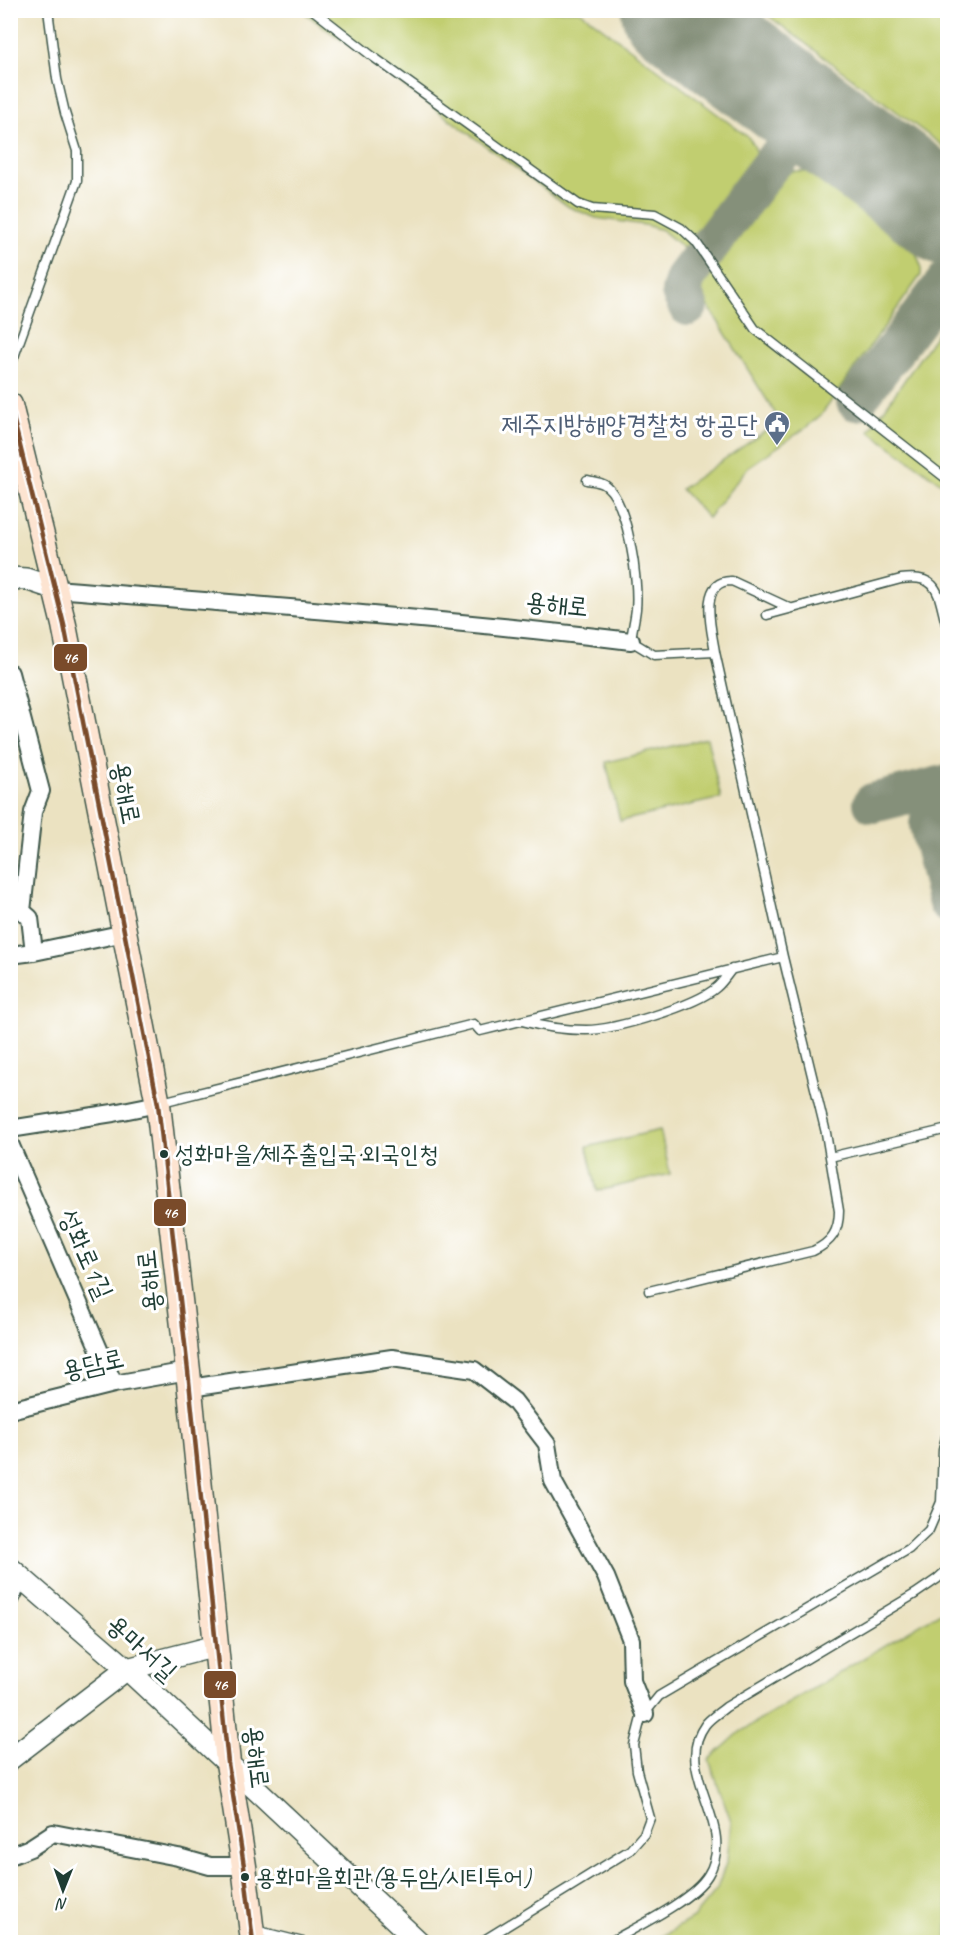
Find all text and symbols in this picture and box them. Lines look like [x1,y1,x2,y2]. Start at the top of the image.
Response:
place label: 제주지방해양경찰청 항공단 [501,408,758,441]
public building icon: 제주지방해양경찰청 항공단 [762,409,792,447]
street label: 용해로 [524,584,590,624]
line badge: 46 [53,643,88,672]
text: 46 [63,648,79,668]
street label: 용해로 [104,759,148,827]
place label: 성화마을/제주출입국·외국인청 [175,1139,438,1169]
marker: 성화마을/제주출입국·외국인청 [158,1148,170,1160]
line badge: 46 [153,1198,187,1227]
text: 46 [163,1203,179,1223]
street label: 성화로1길 [52,1204,121,1304]
street label: 용해로 [129,1248,169,1314]
street label: 용담로 [59,1341,127,1387]
street label: 용마서길 [100,1608,184,1688]
line badge: 46 [203,1670,237,1699]
text: 46 [213,1675,229,1695]
street label: 용해로 [237,1724,277,1790]
north arrow [33,1860,93,1920]
place label: 용화마을회관(용두암/시티투어) [256,1862,532,1892]
marker: 용화마을회관(용두암/시티투어) [239,1871,251,1883]
text: N [55,1894,68,1914]

